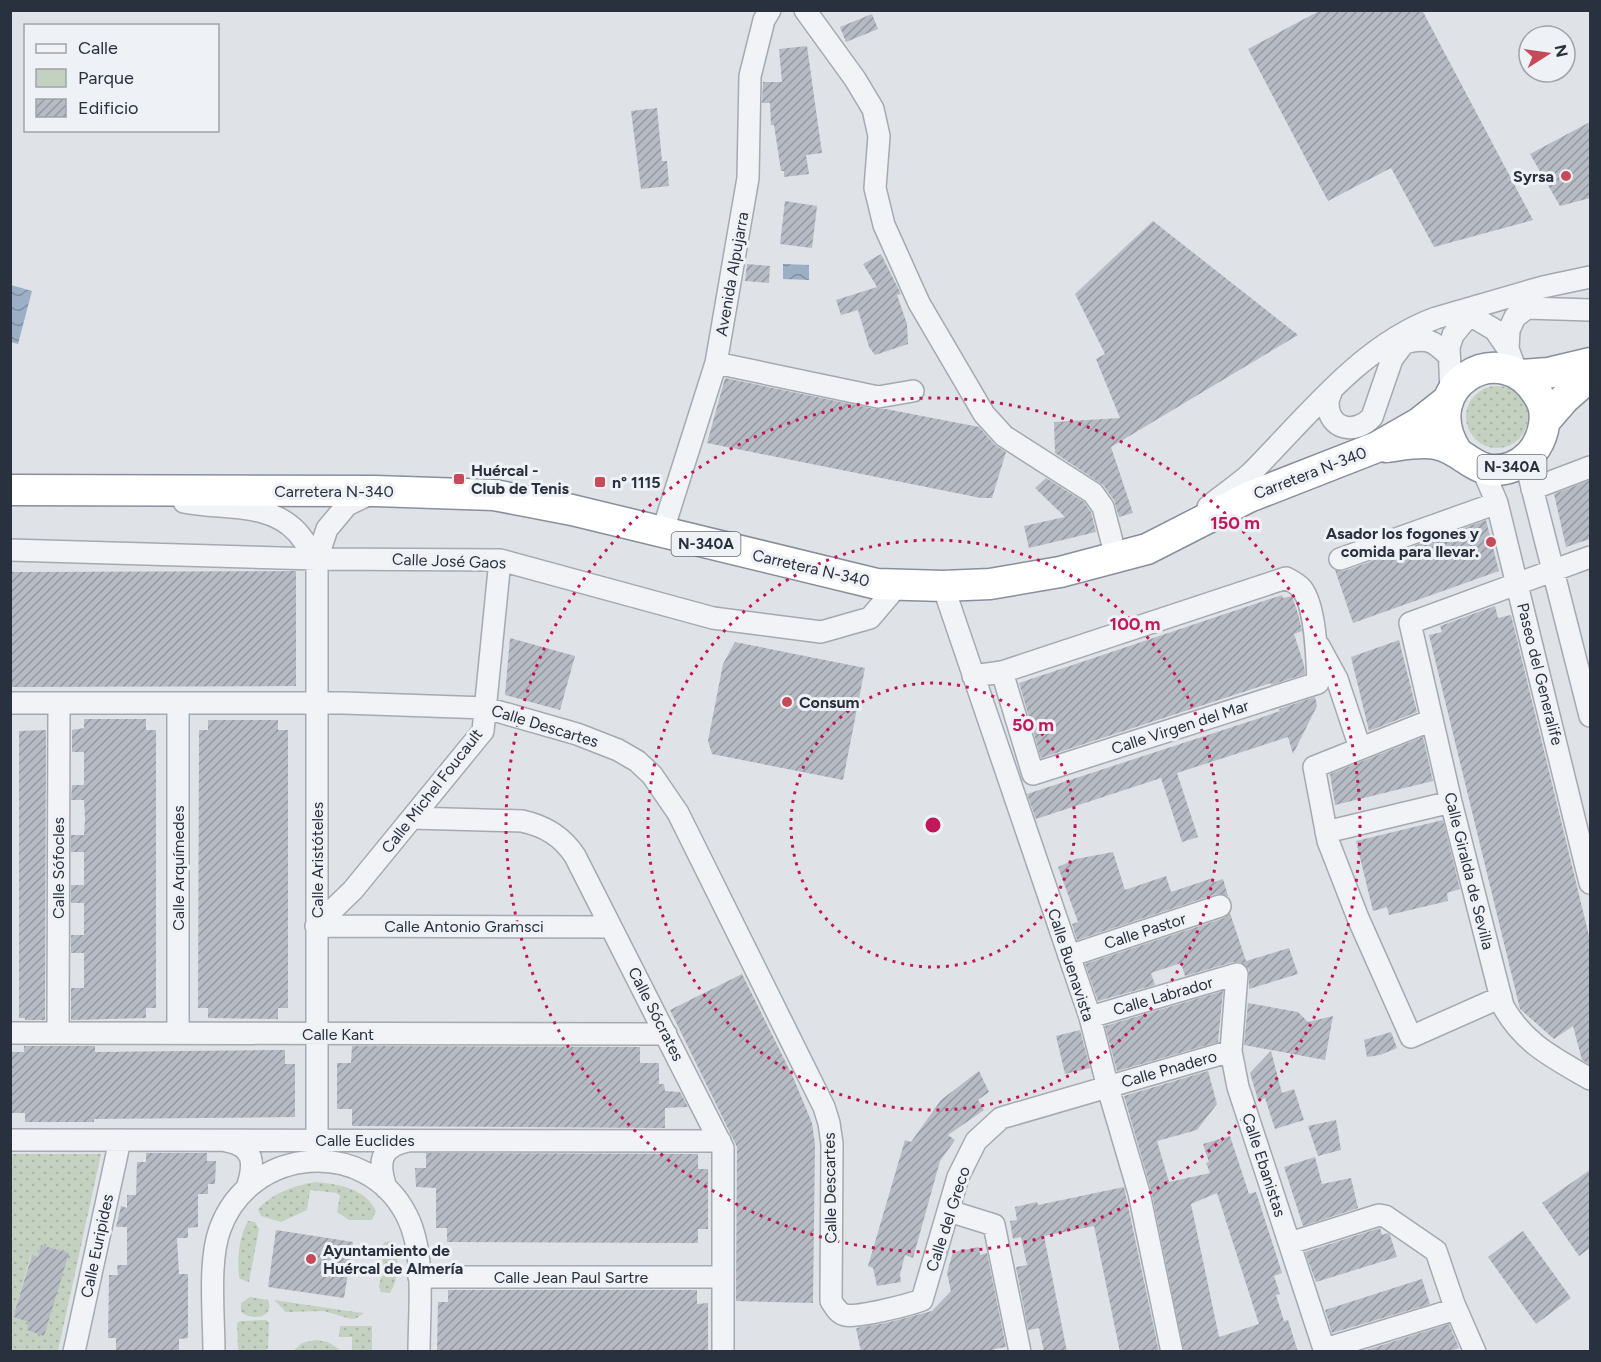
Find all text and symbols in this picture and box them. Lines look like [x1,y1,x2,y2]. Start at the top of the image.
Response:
legend [24,24,219,132]
north arrow [1517,24,1577,84]
text: Calle [78,37,118,59]
text: N [1551,43,1572,59]
text: Parque [78,67,134,89]
text: Edificio [78,97,139,119]
place label: Syrsa [1513,167,1554,186]
marker: Syrsa [1559,169,1573,183]
street label: Avenida Alpujarra [712,210,752,338]
street label: Carretera N-340 [1251,443,1369,503]
road number: N-340A [1478,455,1546,479]
place label: Huércal - Club de Tenis [471,461,570,498]
marker: Huércal - Club de Tenis [452,472,466,486]
place label: n° 1115 [612,473,661,492]
marker: n° 1115 [593,475,607,489]
street label: Carretera N-340 [274,482,394,501]
text: 150 m [1210,512,1260,534]
place label: Asador los fogones y comida para llevar. [1326,524,1480,561]
road number: N-340A [672,532,740,556]
marker: Asador los fogones y comida para llevar. [1484,535,1498,549]
street label: Carretera N-340 [751,545,871,591]
street label: Calle José Gaos [392,550,506,572]
street label: Paseo del Generalife [1513,601,1567,747]
text: 100 m [1110,613,1160,635]
place label: Consum [799,693,860,712]
marker: Consum [780,695,794,709]
street label: Calle Virgen del Mar [1109,696,1252,758]
street label: Calle Descartes [489,701,601,751]
text: 50 m [1012,714,1054,736]
street label: Calle Michel Foucault [378,725,486,857]
street label: Calle Giralda de Sevilla [1440,790,1498,952]
street label: Calle Aristóteles [308,802,327,918]
street label: Calle Arquímedes [169,805,188,931]
centre of rings [923,815,943,835]
street label: Calle Sófocles [49,817,68,919]
street label: Calle Buenavista [1044,906,1098,1024]
street label: Calle Pastor [1102,909,1189,953]
street label: Calle Antonio Gramsci [384,917,544,936]
street label: Calle Sócrates [624,964,688,1064]
street label: Calle Labrador [1111,973,1216,1019]
street label: Calle Kant [302,1025,374,1044]
street label: Calle Pnadero [1119,1046,1219,1092]
street label: Calle Ebanistas [1238,1111,1290,1219]
street label: Calle Euclides [315,1131,415,1150]
street label: Calle Descartes [820,1132,840,1244]
street label: Calle del Greco [922,1164,974,1274]
street label: Calle Euripides [77,1192,117,1300]
place label: Ayuntamiento de Huércal de Almería [323,1241,463,1278]
marker: Ayuntamiento de Huércal de Almería [304,1252,318,1266]
street label: Calle Jean Paul Sartre [494,1268,649,1287]

